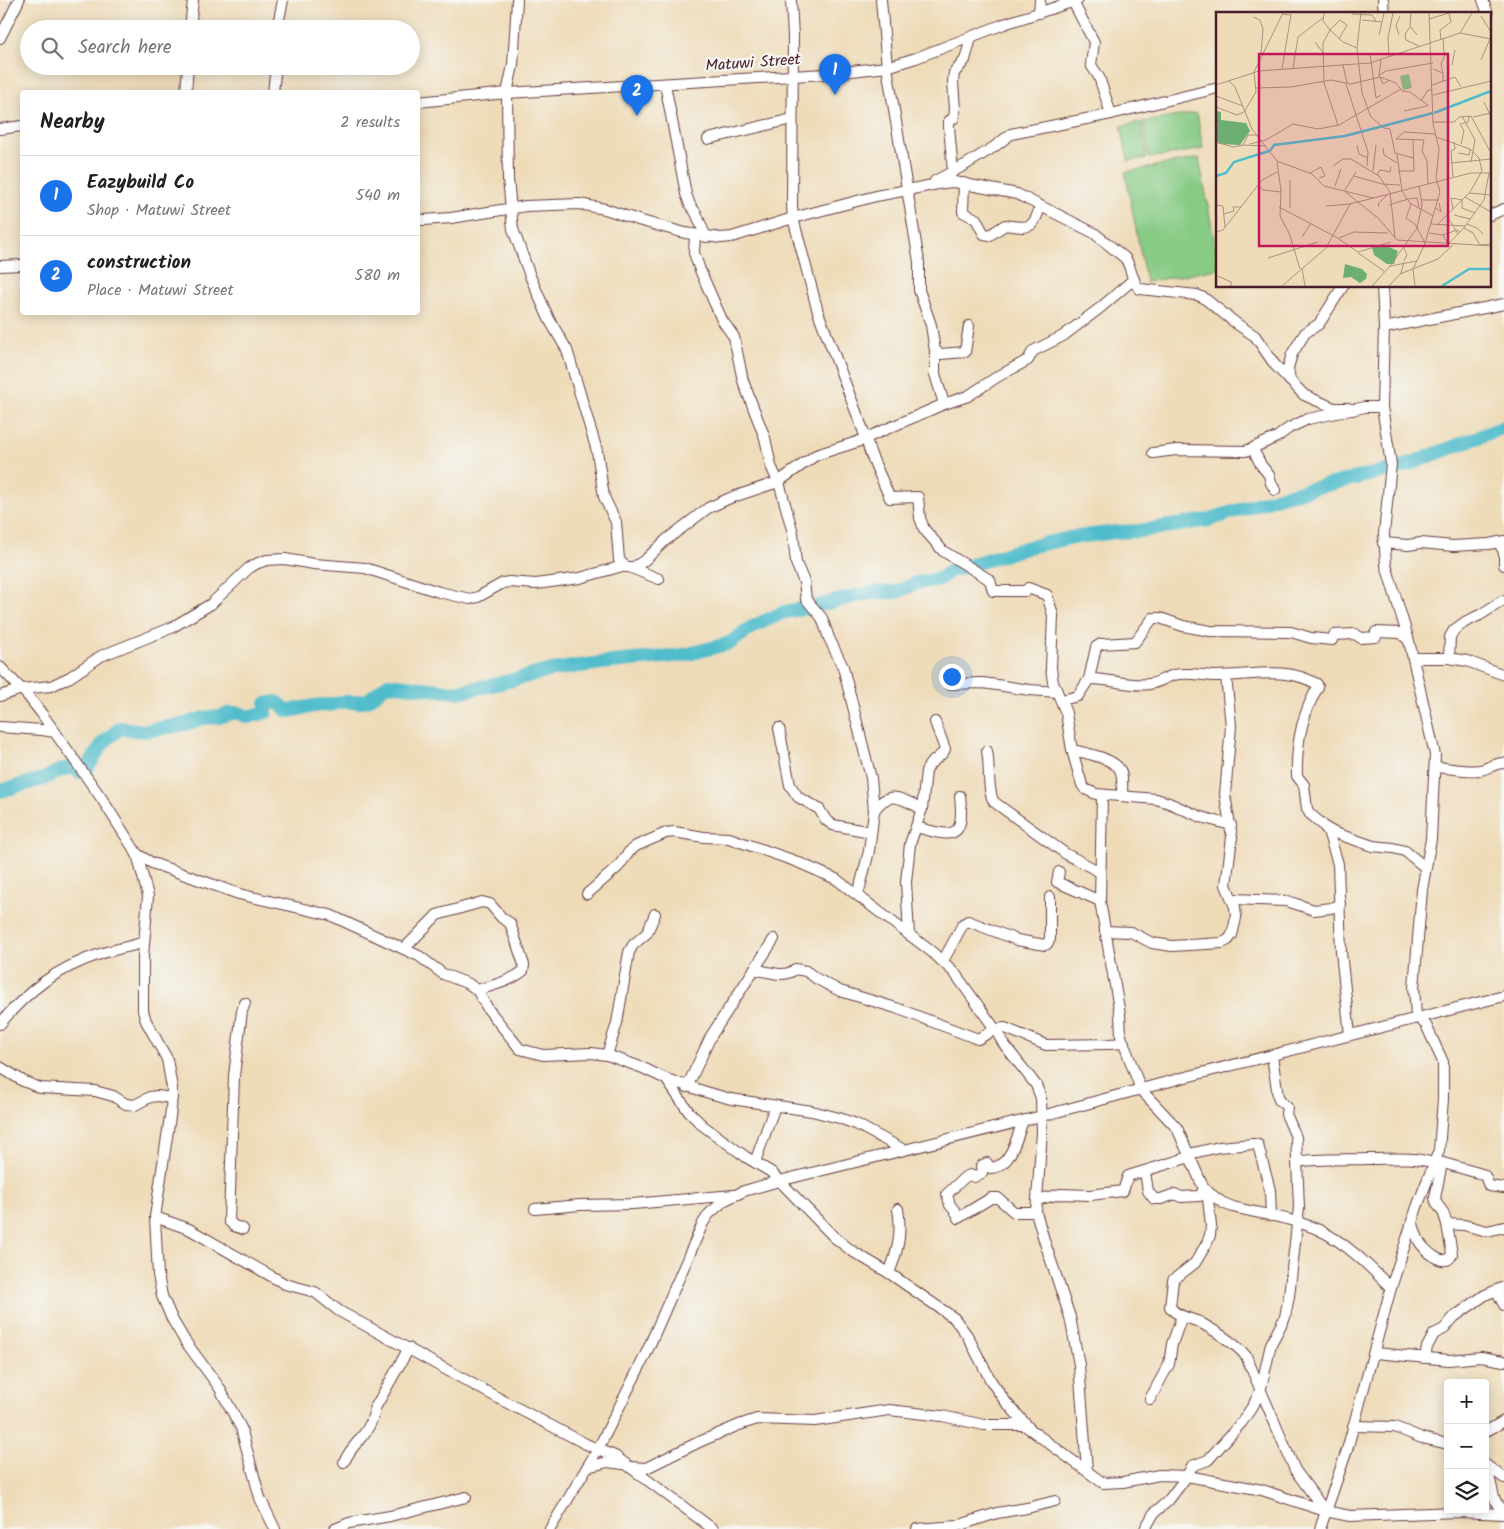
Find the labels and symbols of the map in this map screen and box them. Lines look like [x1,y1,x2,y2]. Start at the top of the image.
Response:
inset map [1216,12,1492,288]
street label: Matuwi Street [704,47,802,79]
pin: 1 [819,54,851,95]
pin: 2 [621,75,653,116]
your location [939,664,965,690]

